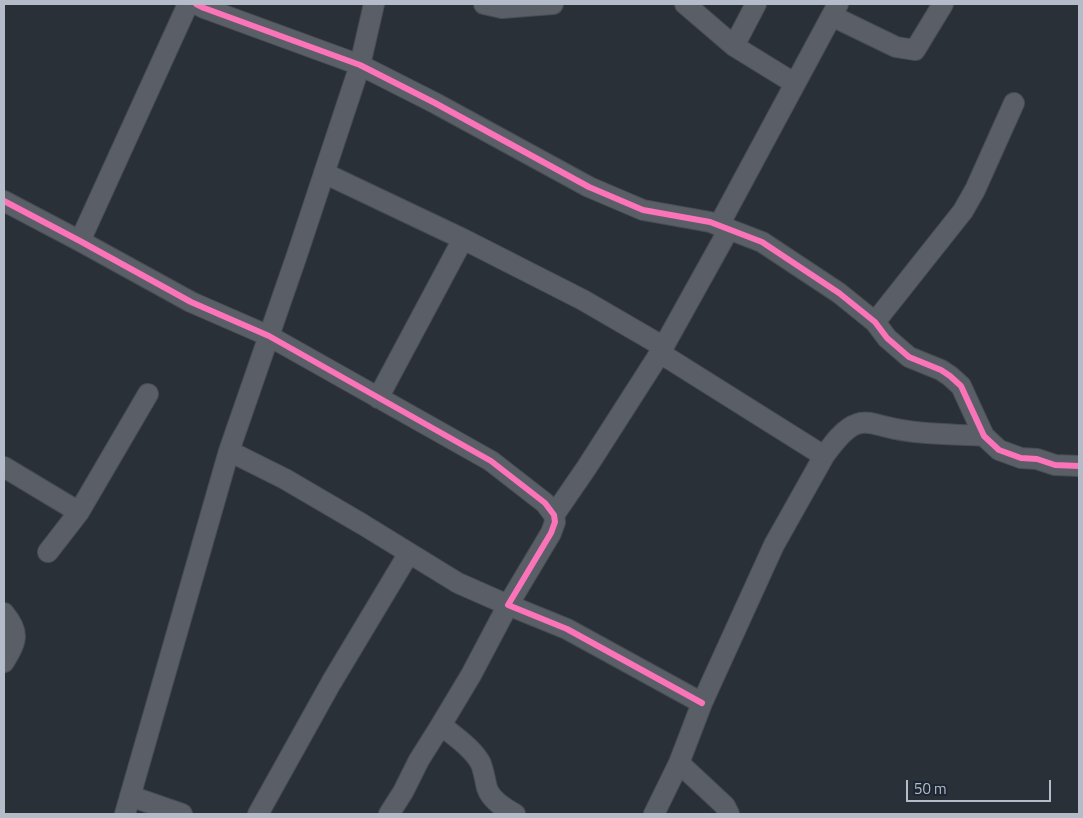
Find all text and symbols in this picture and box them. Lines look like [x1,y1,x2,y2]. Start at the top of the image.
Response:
scale bar [908,770,1053,802]
text: 50 m [914,777,947,800]

